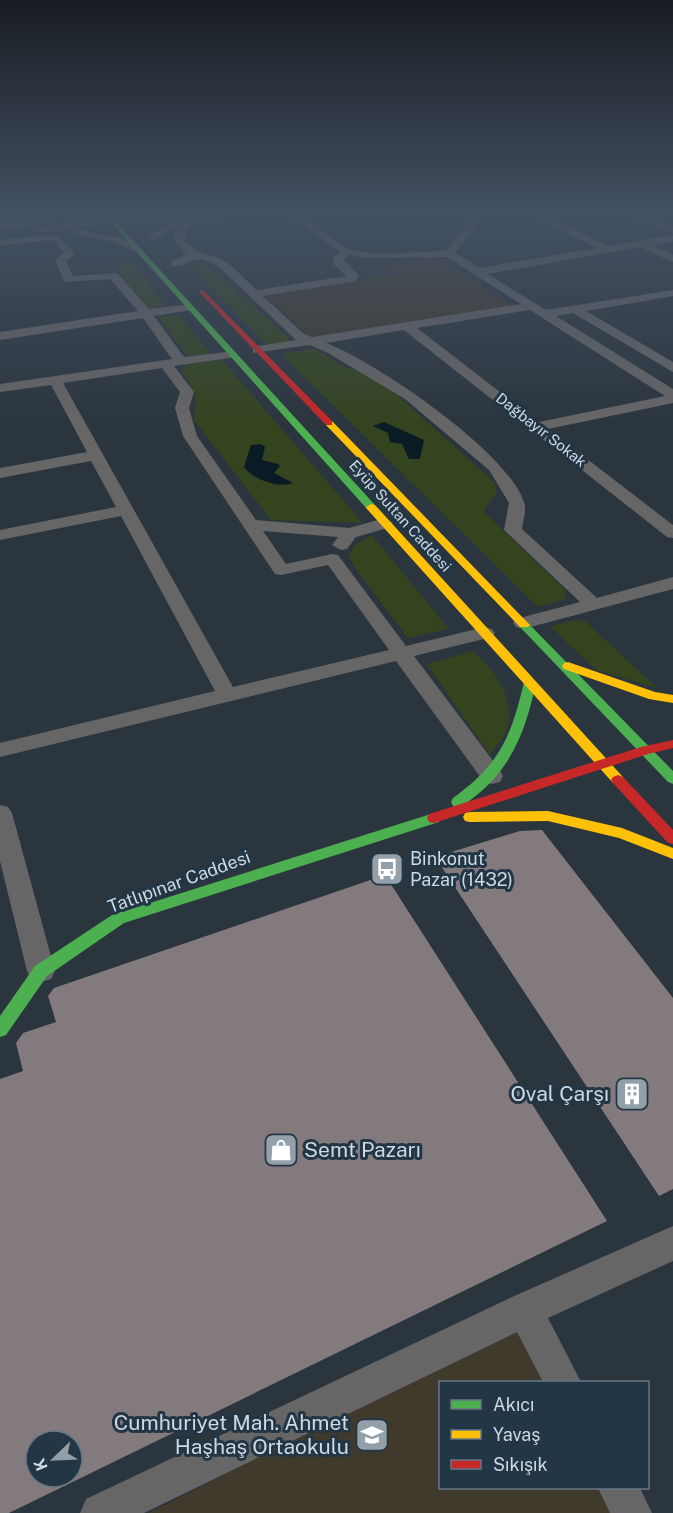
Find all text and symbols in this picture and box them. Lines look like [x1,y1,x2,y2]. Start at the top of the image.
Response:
street label: Dağbayır Sokak [493,389,590,470]
street label: Eyüp Sultan Caddesi [346,457,455,575]
street label: Tatlıpınar Caddesi [105,846,253,917]
place label: Binkonut Pazar (1432) [410,848,513,890]
bus stop icon: Binkonut Pazar (1432) [369,851,405,887]
building icon: Oval Çarşı [614,1076,650,1112]
place label: Oval Çarşı [510,1081,609,1106]
shop icon: Semt Pazarı [263,1132,299,1168]
place label: Semt Pazarı [304,1137,421,1162]
legend [439,1381,649,1489]
text: Akıcı [493,1394,534,1415]
place label: Cumhuriyet Mah. Ahmet Haşhaş Ortaokulu [114,1410,349,1459]
school or university icon: Cumhuriyet Mah. Ahmet Haşhaş Ortaokulu [354,1417,390,1453]
text: Yavaş [493,1424,540,1445]
north arrow [24,1429,84,1489]
text: Sıkışık [493,1454,548,1475]
text: K [29,1455,52,1474]

